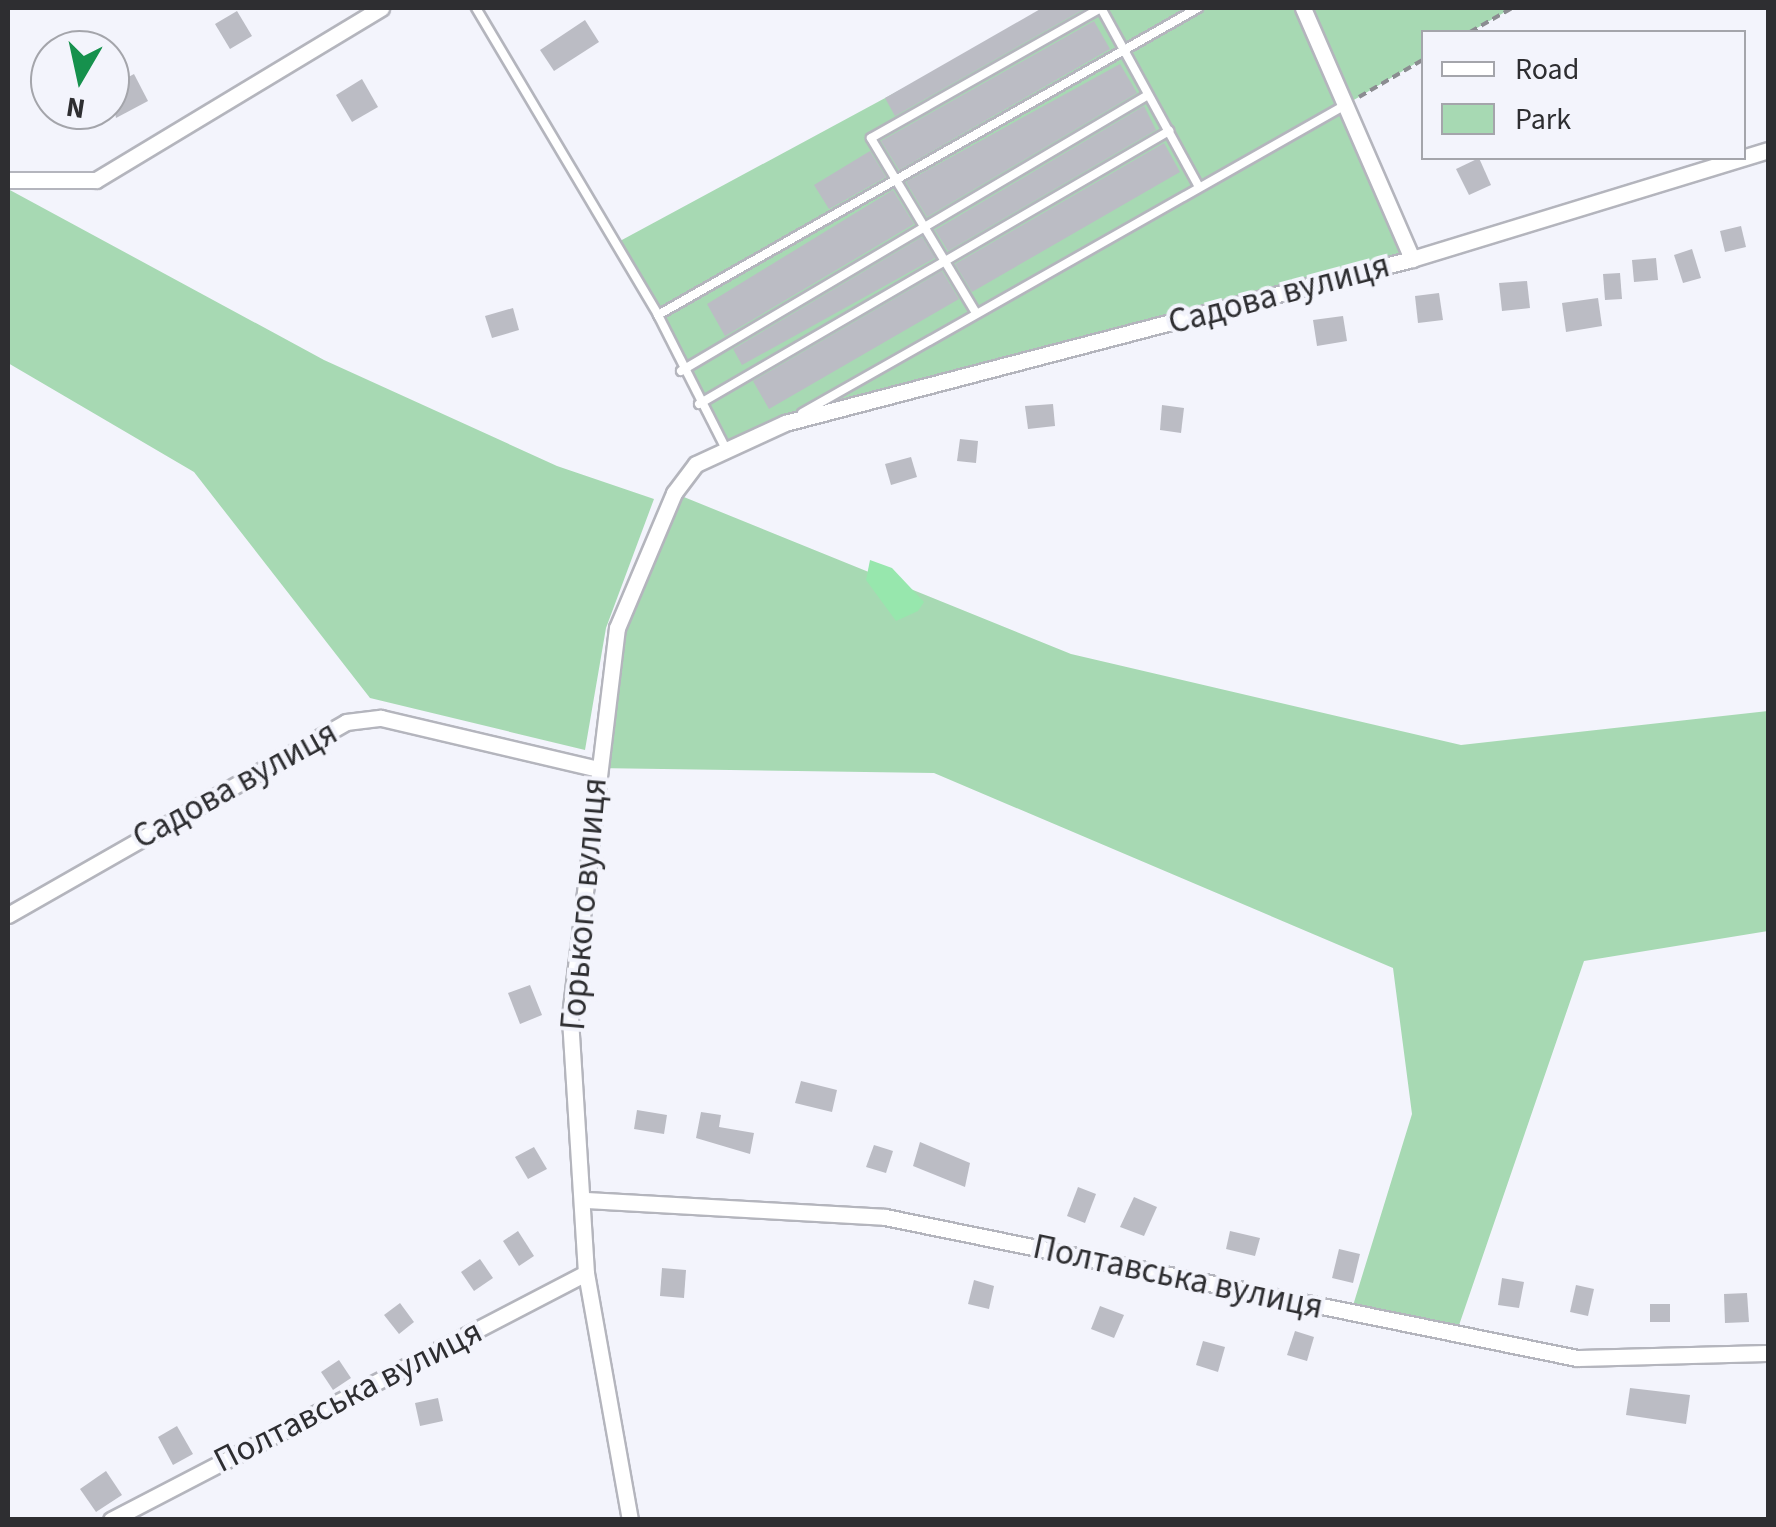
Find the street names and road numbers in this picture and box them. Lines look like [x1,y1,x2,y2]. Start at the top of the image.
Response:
street label: Садова вулиця [1164,244,1394,344]
street label: Садова вулиця [125,712,345,858]
street label: Горького вулиця [552,776,616,1032]
street label: Полтавська вулиця [1029,1226,1327,1328]
street label: Полтавська вулиця [207,1310,489,1482]

